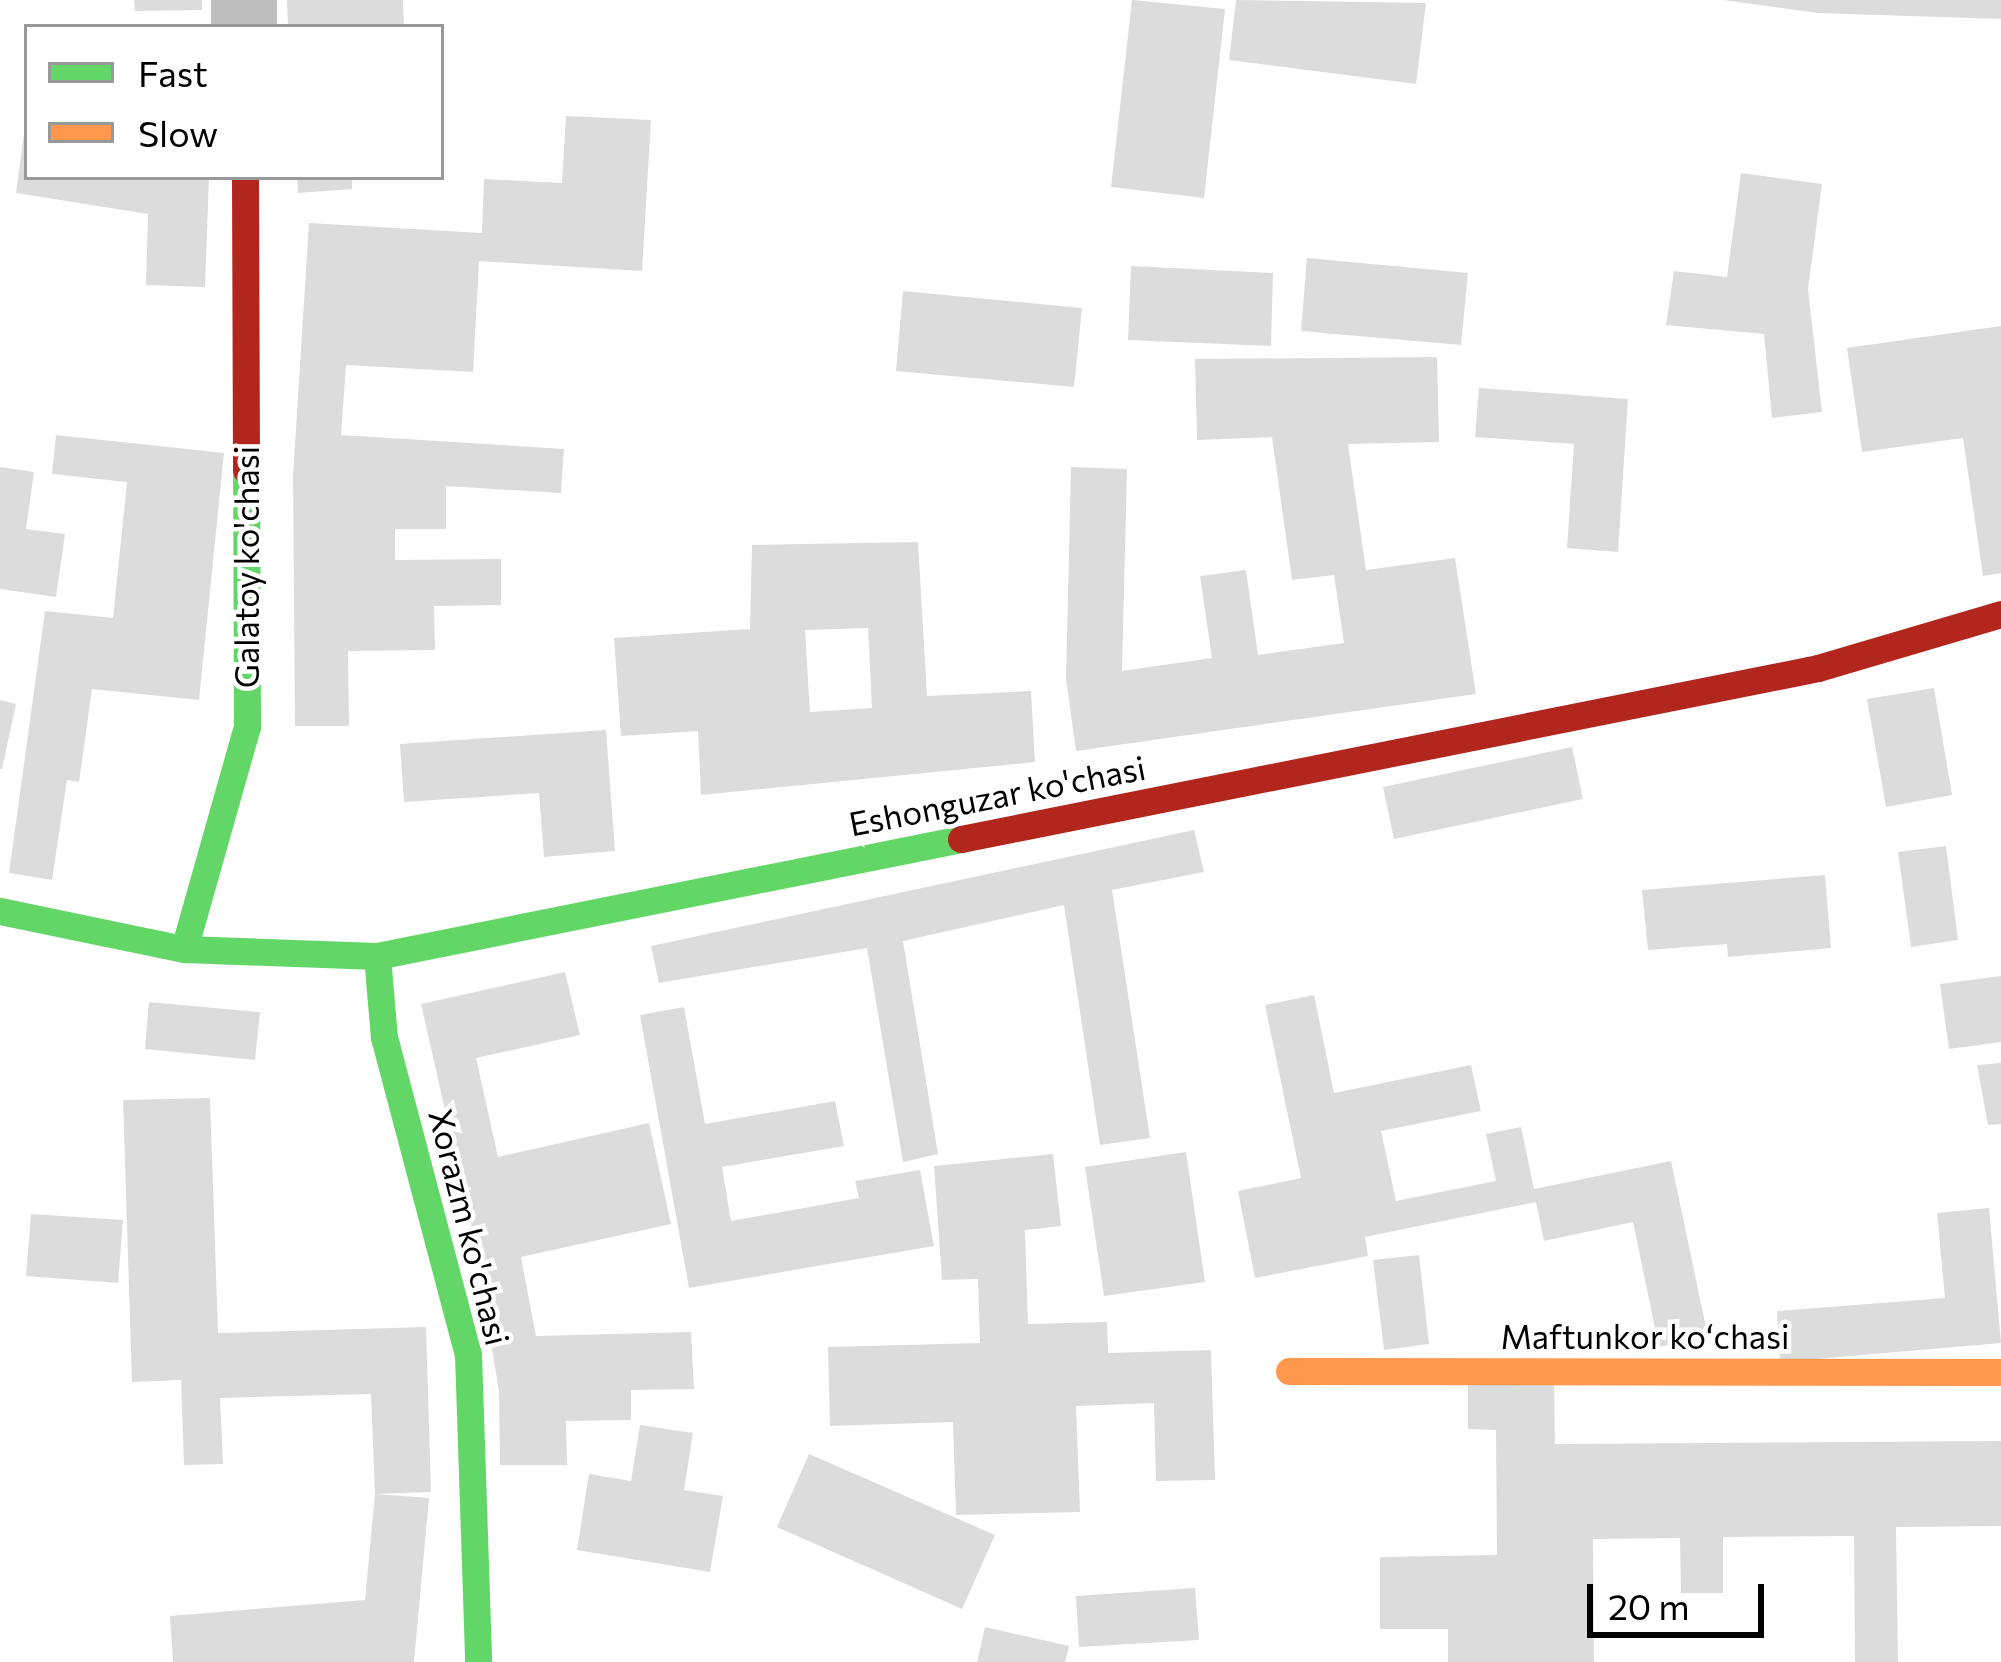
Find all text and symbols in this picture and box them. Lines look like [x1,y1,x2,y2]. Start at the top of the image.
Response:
legend [24,24,444,180]
text: Fast [138,50,208,94]
text: Slow [138,110,218,154]
street label: Galatoy ko'chasi [226,446,266,688]
street label: Eshonguzar ko'chasi [845,747,1149,843]
street label: Xorazm ko'chasi [422,1105,518,1349]
street label: Maftunkor koʻchasi [1500,1316,1790,1356]
scale bar [1593,1560,1770,1634]
text: 20 m [1608,1583,1690,1627]

